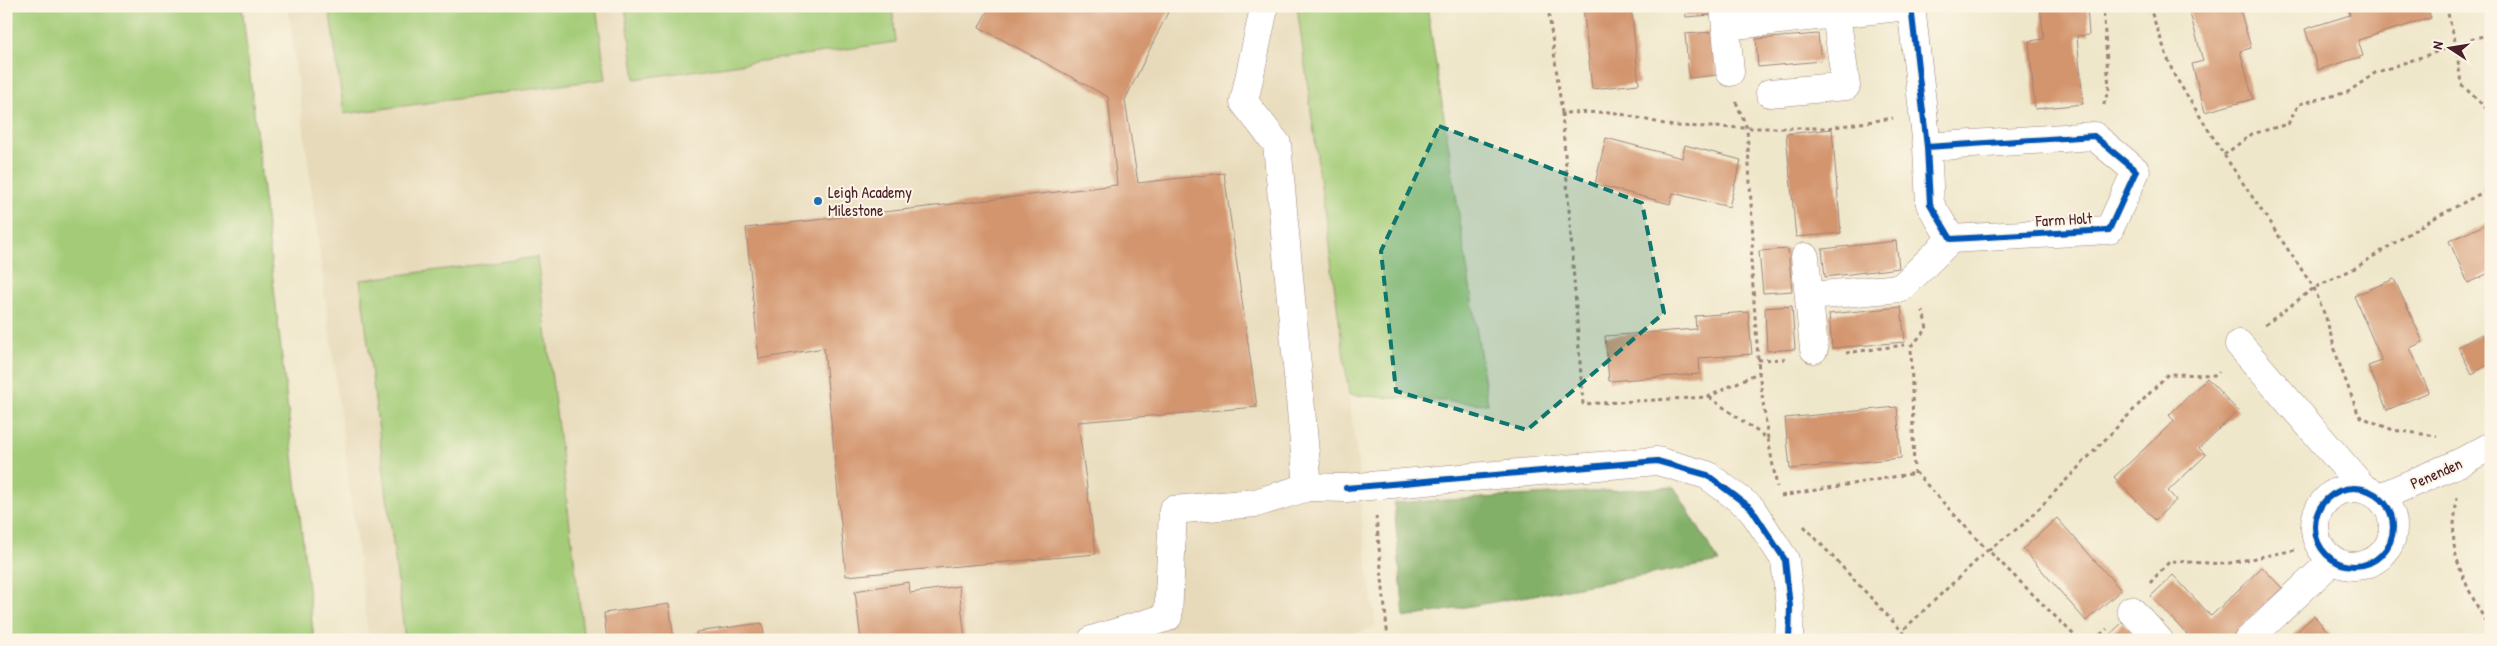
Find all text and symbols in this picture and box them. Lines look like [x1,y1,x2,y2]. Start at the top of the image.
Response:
north arrow [2424,22,2474,72]
text: N [2427,39,2447,51]
place label: Leigh Academy Milestone [828,181,912,221]
marker: Leigh Academy Milestone [812,195,824,207]
street label: Farm Holt [2034,207,2093,232]
street label: Penenden [2407,452,2465,494]

